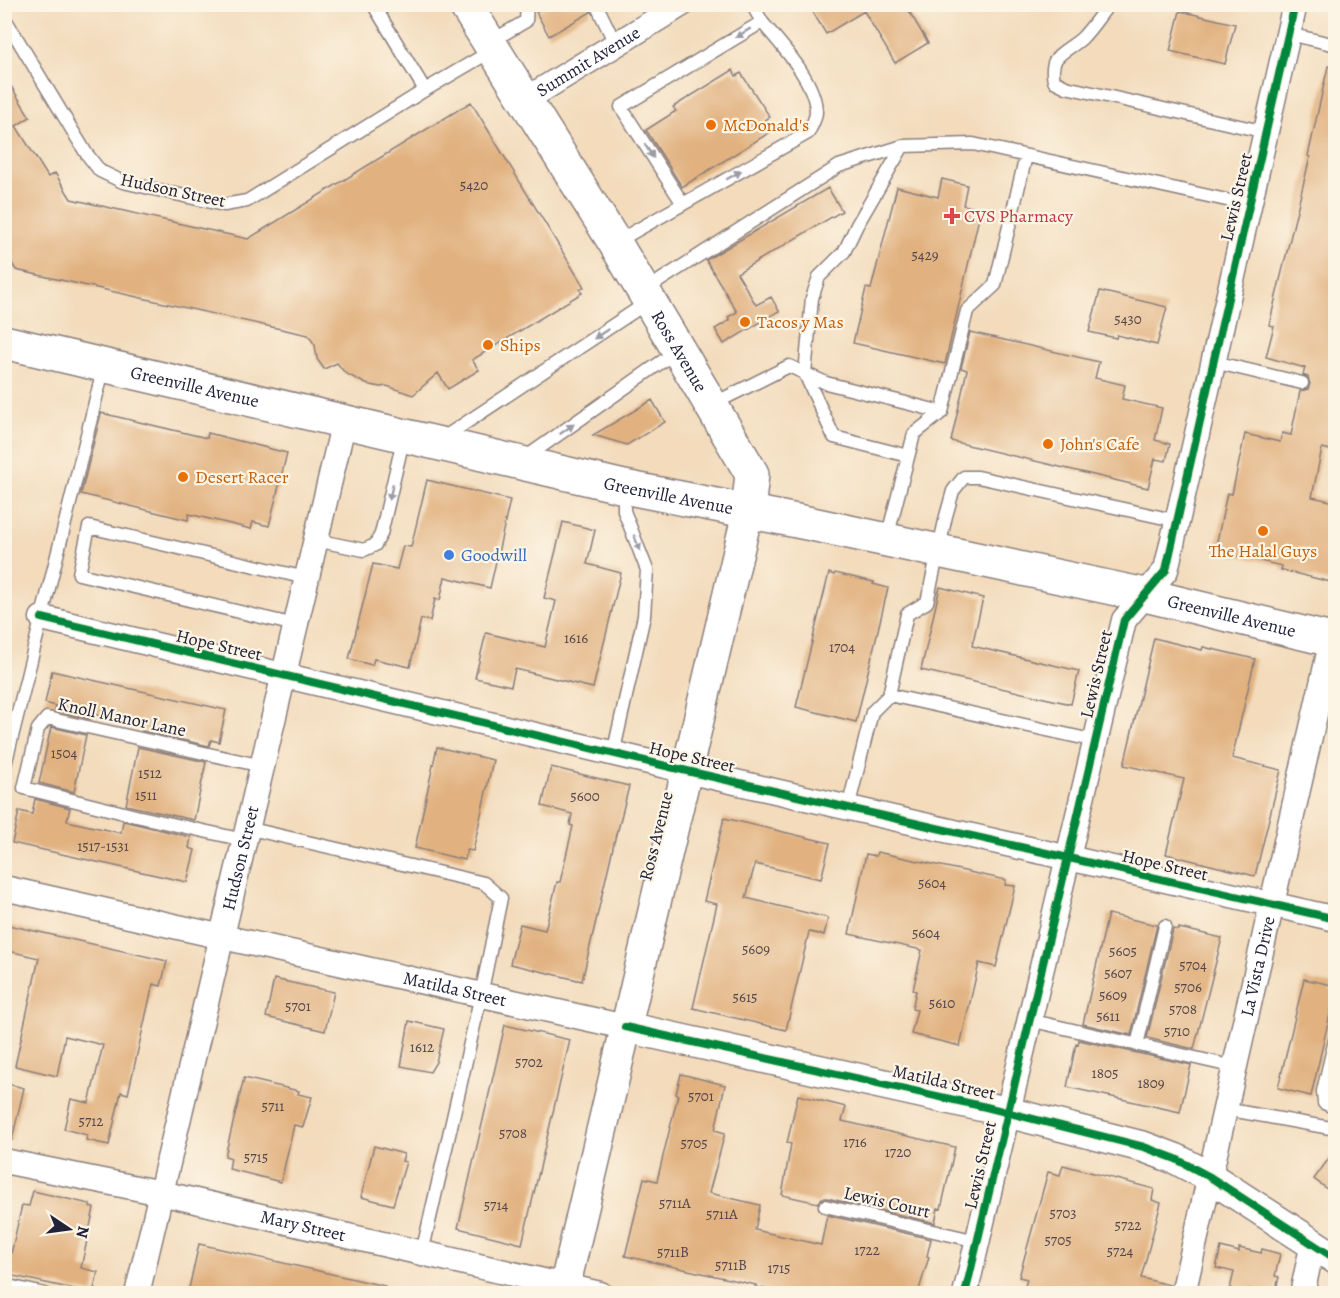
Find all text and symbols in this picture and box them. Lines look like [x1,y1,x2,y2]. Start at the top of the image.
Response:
street label: Summit Avenue [532,20,645,102]
one-way arrow [735,27,751,38]
place label: McDonald's [723,113,809,137]
marker: McDonald's [704,118,718,132]
one-way arrow [644,143,655,159]
street label: Lewis Street [1214,150,1258,244]
street label: Hudson Street [118,167,228,213]
one-way arrow [726,170,742,181]
house number: 5420 [460,175,488,195]
place label: CVS Pharmacy [964,204,1074,228]
marker: CVS Pharmacy [945,209,959,223]
house number: 5429 [911,245,939,265]
street label: Ross Avenue [646,306,713,397]
house number: 5430 [1114,309,1142,329]
place label: Tacos y Mas [757,310,844,334]
marker: Tacos y Mas [738,315,752,329]
one-way arrow [592,328,609,339]
place label: Ships [500,333,541,357]
marker: Ships [481,338,495,352]
street label: Greenville Avenue [128,360,262,413]
one-way arrow [558,423,574,435]
place label: John's Cafe [1060,432,1139,456]
marker: John's Cafe [1041,437,1055,451]
place label: Desert Racer [195,465,289,489]
marker: Desert Racer [176,470,190,484]
street label: Greenville Avenue [601,471,735,520]
one-way arrow [386,482,396,501]
marker: The Halal Guys [1256,524,1270,538]
one-way arrow [632,535,642,553]
place label: The Halal Guys [1209,539,1317,563]
place label: Goodwill [461,543,527,567]
marker: Goodwill [442,548,456,562]
street label: Greenville Avenue [1165,589,1298,643]
street label: Hope Street [174,623,264,667]
street label: Lewis Street [1074,627,1118,721]
house number: 1616 [564,628,588,648]
house number: 1704 [829,637,855,657]
street label: Knoll Manor Lane [56,692,188,742]
street label: Hope Street [647,735,737,779]
house number: 1504 [51,743,77,763]
house number: 1512 [138,763,162,783]
house number: 1511 [135,785,157,805]
house number: 5600 [570,786,600,806]
street label: Ross Avenue [633,789,679,883]
street label: Hudson Street [216,803,264,913]
house number: 1517-1531 [77,836,129,856]
street label: Hope Street [1120,843,1210,887]
house number: 5604 [918,873,946,893]
street label: La Vista Drive [1235,914,1281,1019]
house number: 5604 [912,923,940,943]
house number: 5609 [742,939,770,959]
house number: 5605 [1109,941,1137,961]
house number: 5704 [1179,955,1207,975]
house number: 5607 [1104,963,1133,983]
street label: Matilda Street [401,966,509,1012]
house number: 5706 [1174,977,1202,997]
house number: 5609 [1099,985,1127,1005]
house number: 5615 [733,987,757,1007]
house number: 5610 [929,993,955,1013]
house number: 5701 [285,996,311,1016]
house number: 5708 [1169,999,1197,1019]
house number: 5611 [1096,1006,1120,1026]
house number: 5710 [1164,1021,1190,1041]
house number: 1612 [410,1037,434,1057]
house number: 5702 [515,1052,543,1072]
street label: Matilda Street [890,1059,998,1105]
house number: 1805 [1092,1063,1118,1083]
house number: 1809 [1137,1073,1165,1093]
house number: 5701 [688,1086,714,1106]
house number: 5711 [261,1096,285,1116]
house number: 5712 [78,1111,104,1131]
street label: Lewis Street [958,1118,1002,1212]
house number: 5708 [499,1123,527,1143]
house number: 1716 [843,1132,867,1152]
house number: 5705 [680,1133,708,1153]
house number: 1720 [885,1142,911,1162]
house number: 5715 [244,1147,268,1167]
street label: Lewis Court [841,1180,933,1224]
house number: 5711A [659,1193,691,1213]
house number: 5714 [484,1195,509,1215]
north arrow [39,1199,99,1259]
house number: 5703 [1050,1203,1077,1223]
street label: Mary Street [258,1204,348,1247]
house number: 5711A [706,1204,738,1224]
house number: 5722 [1114,1215,1142,1235]
text: N [71,1224,95,1241]
house number: 5705 [1044,1230,1072,1250]
house number: 1722 [854,1240,880,1260]
house number: 5724 [1107,1241,1134,1261]
house number: 5711B [657,1242,689,1262]
house number: 5711B [715,1255,747,1275]
house number: 1715 [767,1258,791,1278]

